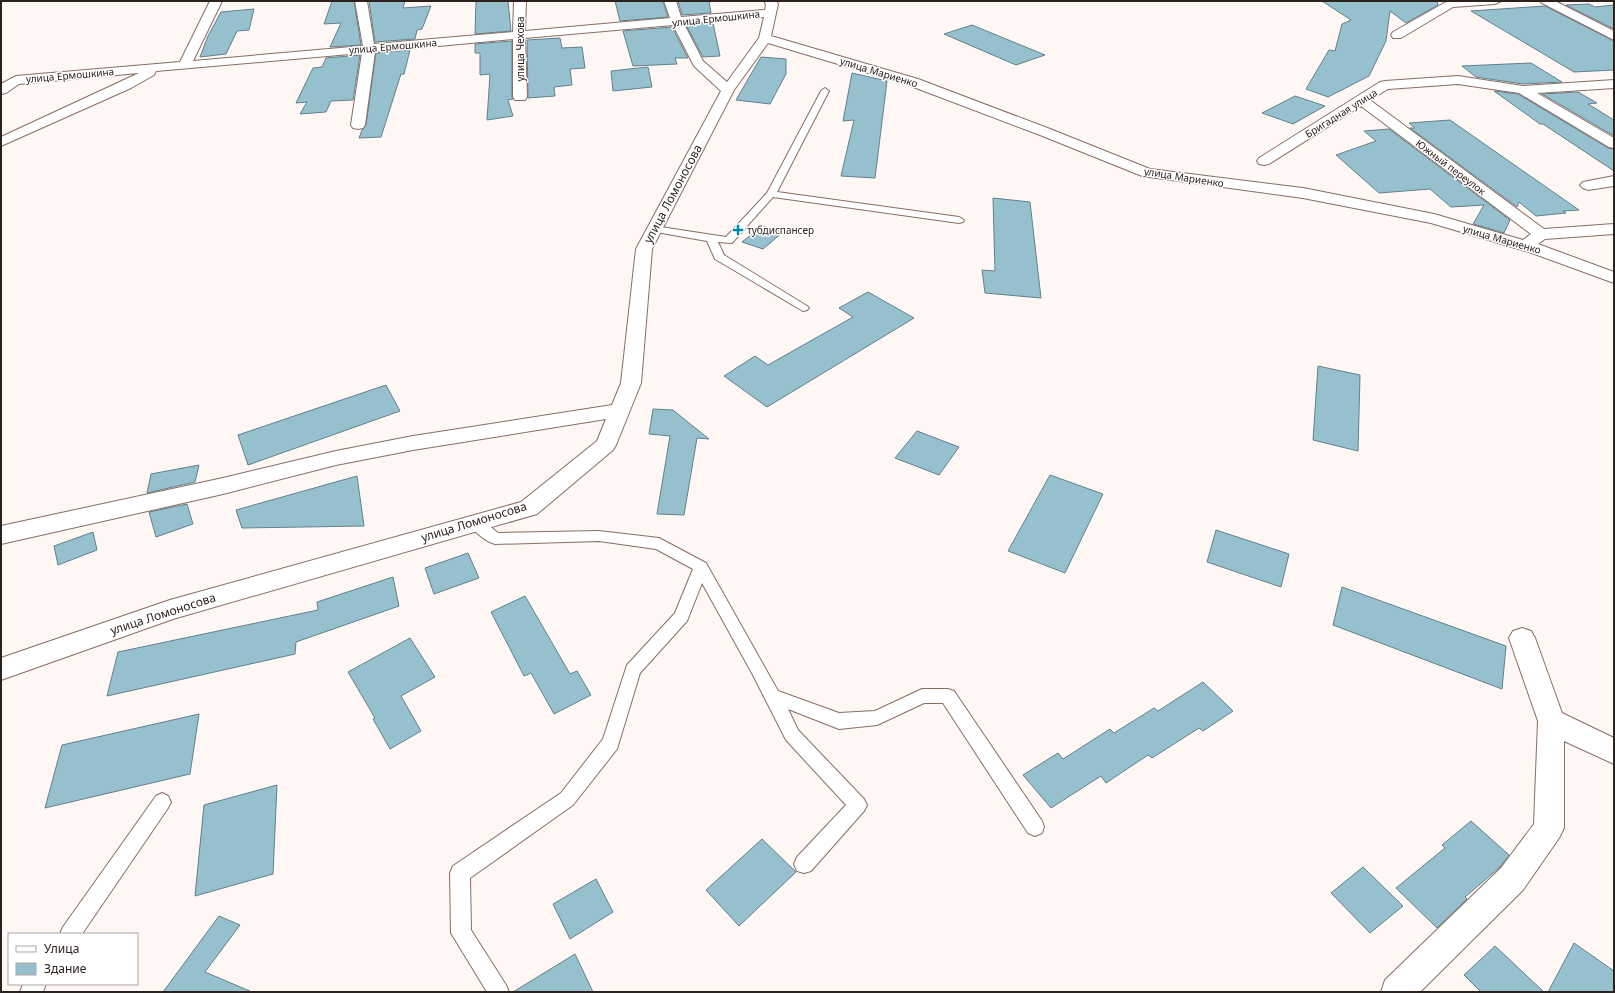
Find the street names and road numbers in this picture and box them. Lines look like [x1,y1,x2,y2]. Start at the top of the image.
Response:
street label: улица Ермошкина [671,6,761,30]
street label: улица Чехова [513,16,527,82]
street label: улица Ермошкина [348,35,438,57]
street label: улица Мариенко [838,54,920,90]
street label: улица Ермошкина [25,64,115,86]
street label: Бригадная улица [1302,85,1380,141]
street label: Южный переулок [1413,136,1490,198]
street label: улица Ломоносова [639,141,706,246]
street label: улица Мариенко [1143,164,1225,190]
street label: улица Мариенко [1461,221,1543,257]
street label: улица Ломоносова [419,497,529,546]
street label: улица Ломоносова [108,588,218,639]

